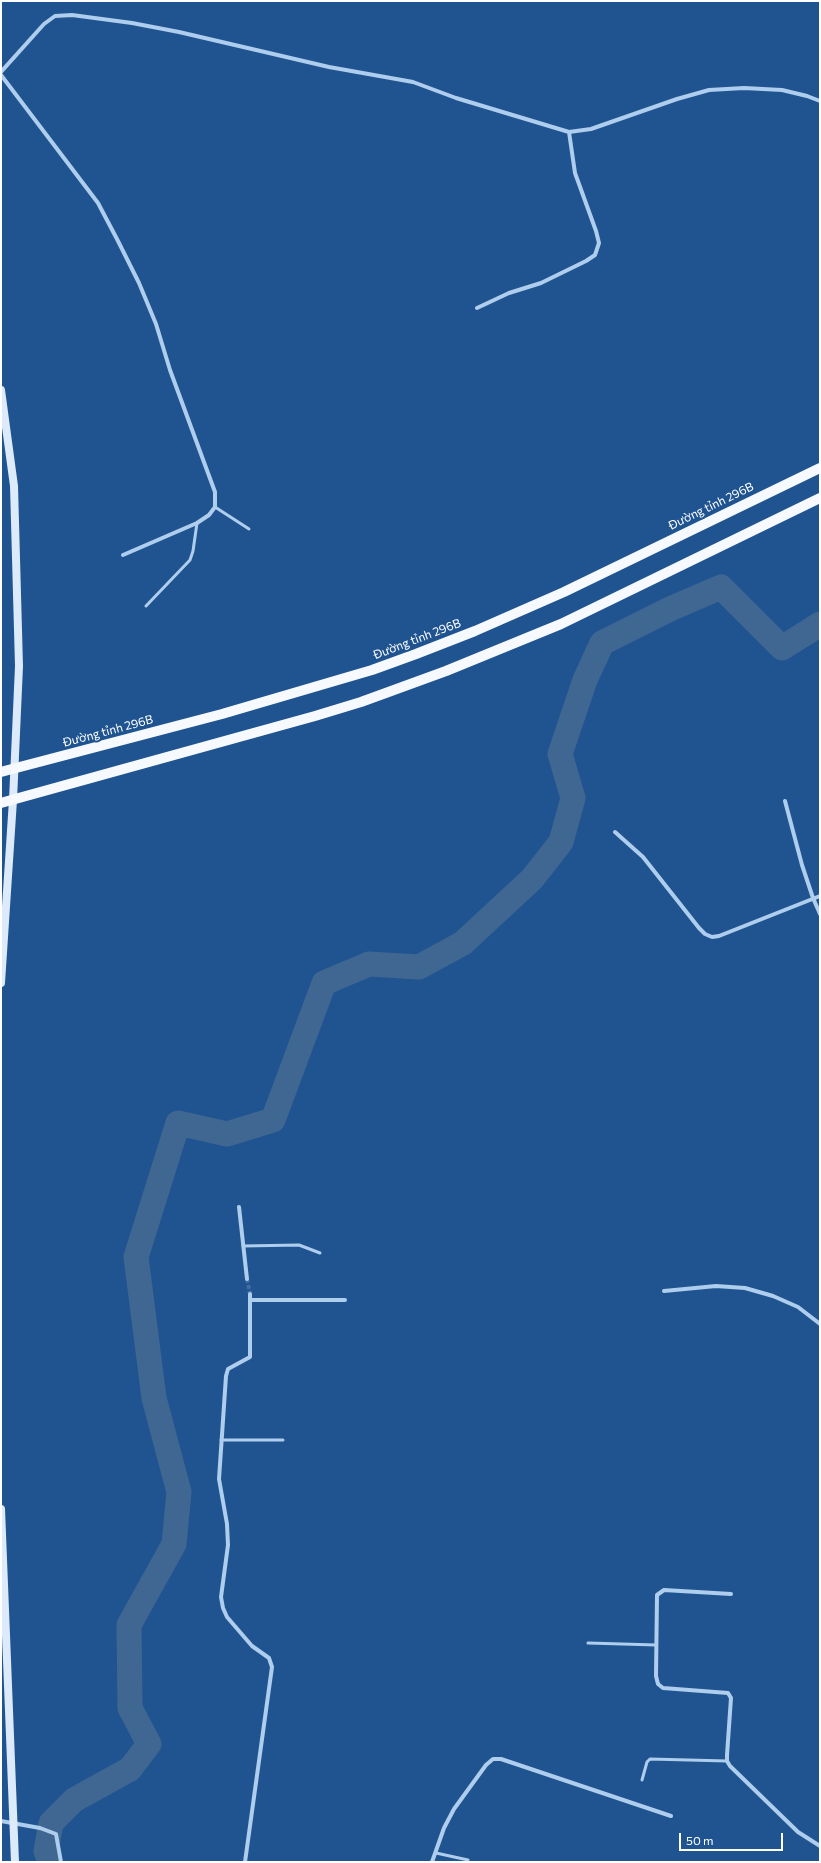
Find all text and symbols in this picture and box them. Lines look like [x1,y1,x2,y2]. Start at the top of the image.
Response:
street label: Đường tỉnh 296B [666,479,756,533]
street label: Đường tỉnh 296B [371,616,463,662]
street label: Đường tỉnh 296B [61,712,155,750]
scale bar [681,1825,785,1851]
text: 50 m [686,1833,714,1847]

